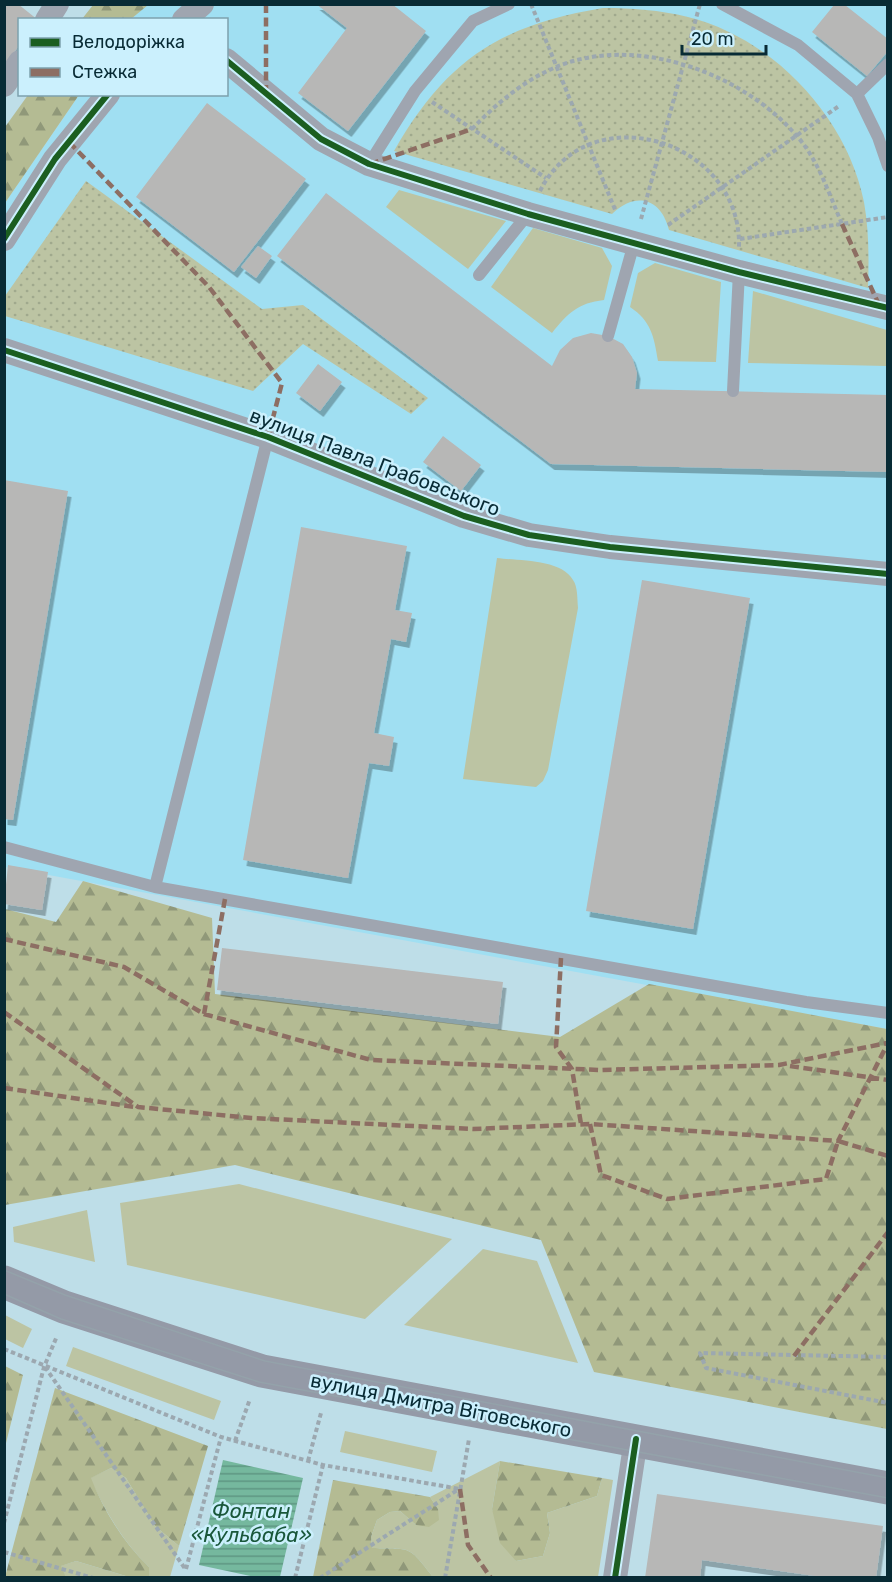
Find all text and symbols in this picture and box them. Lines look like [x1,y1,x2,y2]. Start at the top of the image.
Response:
legend [18,18,228,96]
scale bar [682,18,766,56]
text: 20 m [691,28,733,50]
text: Велодоріжка [72,31,185,53]
text: Стежка [72,61,137,83]
street label: вулиця Павла Грабовського [246,403,504,521]
street label: вулиця Дмитра Вітовського [308,1368,574,1442]
water label: Фонтан «Кульбаба» [191,1498,312,1547]

